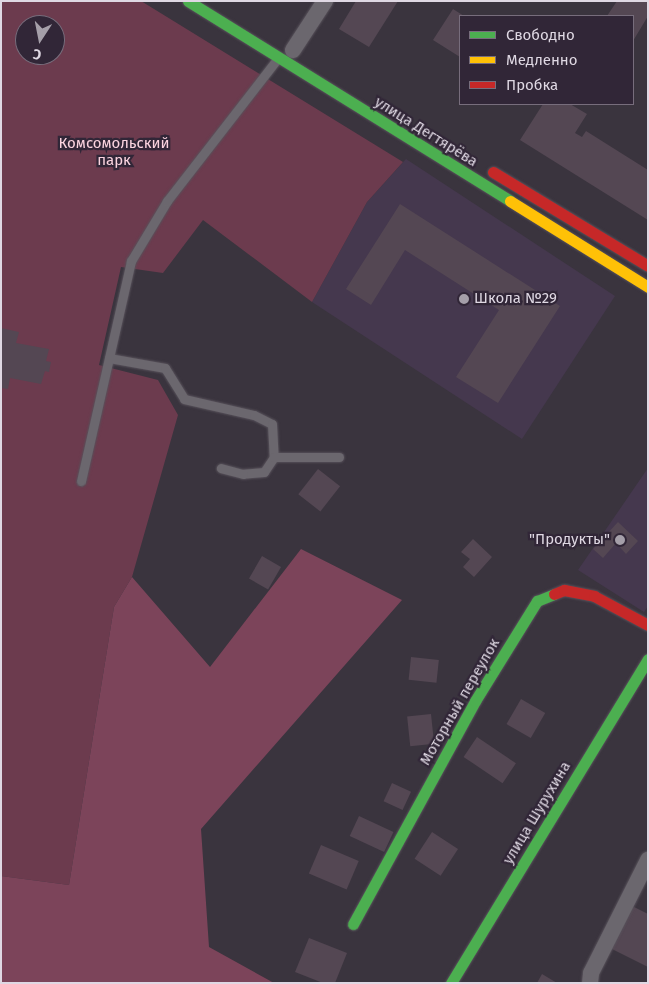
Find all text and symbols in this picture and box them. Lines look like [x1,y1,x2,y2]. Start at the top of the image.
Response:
north arrow [15,15,65,65]
legend [459,15,634,105]
text: Свободно [506,26,575,44]
text: С [32,45,43,63]
text: Медленно [506,51,578,69]
text: Пробка [506,76,558,94]
street label: улица Дегтярёва [371,93,481,171]
park label: Комсомольский парк [58,134,170,169]
place label: Школа №29 [474,290,557,308]
marker: Школа №29 [458,293,470,305]
place label: "Продукты" [529,531,610,549]
marker: "Продукты" [614,534,626,546]
street label: Моторный переулок [416,635,504,769]
street label: улица Шурухина [499,758,575,868]

